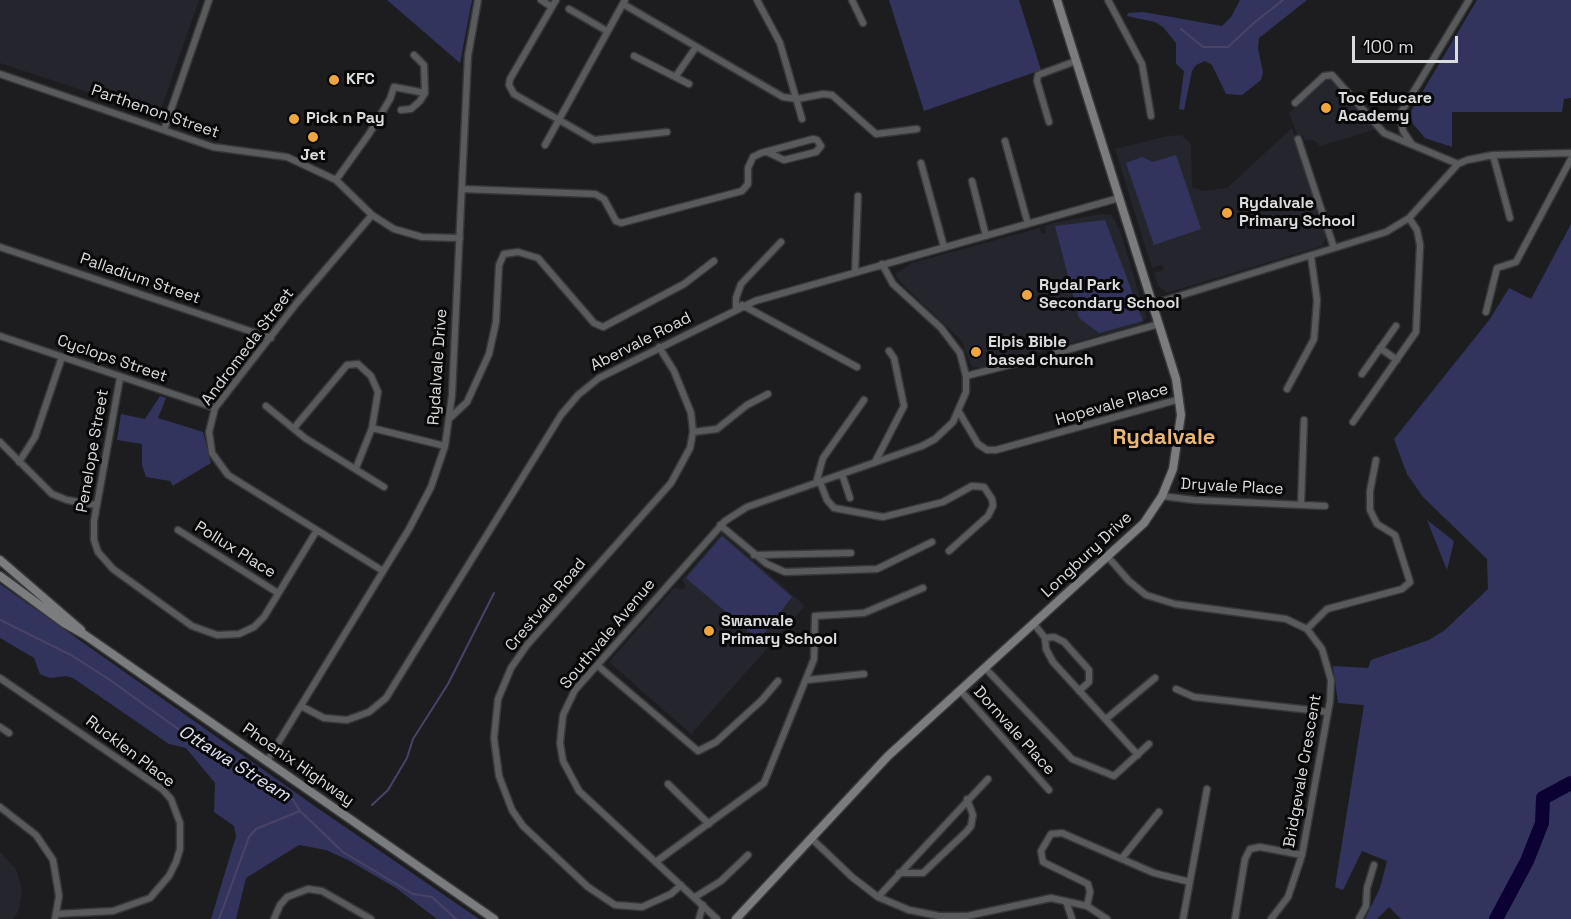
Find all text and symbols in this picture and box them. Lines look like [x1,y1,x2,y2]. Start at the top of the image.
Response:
scale bar [1355,24,1462,62]
text: 100 m [1363,35,1414,58]
place label: KFC [346,70,375,90]
marker: KFC [327,73,341,87]
street label: Parthenon Street [89,81,221,143]
place label: Toc Educare Academy [1338,89,1432,127]
marker: Toc Educare Academy [1319,101,1333,115]
place label: Pick n Pay [306,109,385,129]
marker: Pick n Pay [287,112,301,126]
marker: Jet [306,130,320,144]
place label: Jet [300,146,326,166]
place label: Rydalvale Primary School [1239,194,1355,232]
marker: Rydalvale Primary School [1220,206,1234,220]
street label: Palladium Street [77,249,203,309]
place label: Rydal Park Secondary School [1039,276,1179,314]
street label: Andromeda Street [198,285,298,409]
marker: Rydal Park Secondary School [1020,288,1034,302]
street label: Rydalvale Drive [424,308,452,426]
street label: Abervale Road [588,308,694,376]
street label: Cyclops Street [54,331,170,387]
place label: Elpis Bible based church [988,333,1094,371]
marker: Elpis Bible based church [969,345,983,359]
street label: Hopevale Place [1053,380,1171,430]
street label: Penelope Street [73,388,113,514]
district label: Rydalvale [1112,425,1216,451]
street label: Dryvale Place [1180,475,1284,499]
street label: Longbury Drive [1038,508,1136,602]
street label: Pollux Place [191,517,279,583]
street label: Crestvale Road [502,555,590,655]
street label: Southvale Avenue [556,575,660,693]
place label: Swanvale Primary School [721,612,837,650]
marker: Swanvale Primary School [702,624,716,638]
street label: Dornvale Place [969,683,1059,779]
street label: Bridgevale Crescent [1280,693,1326,849]
street label: Rucklen Place [82,712,178,792]
street label: Phoenix Highway [238,719,358,811]
water label: Ottawa Stream [174,721,294,807]

